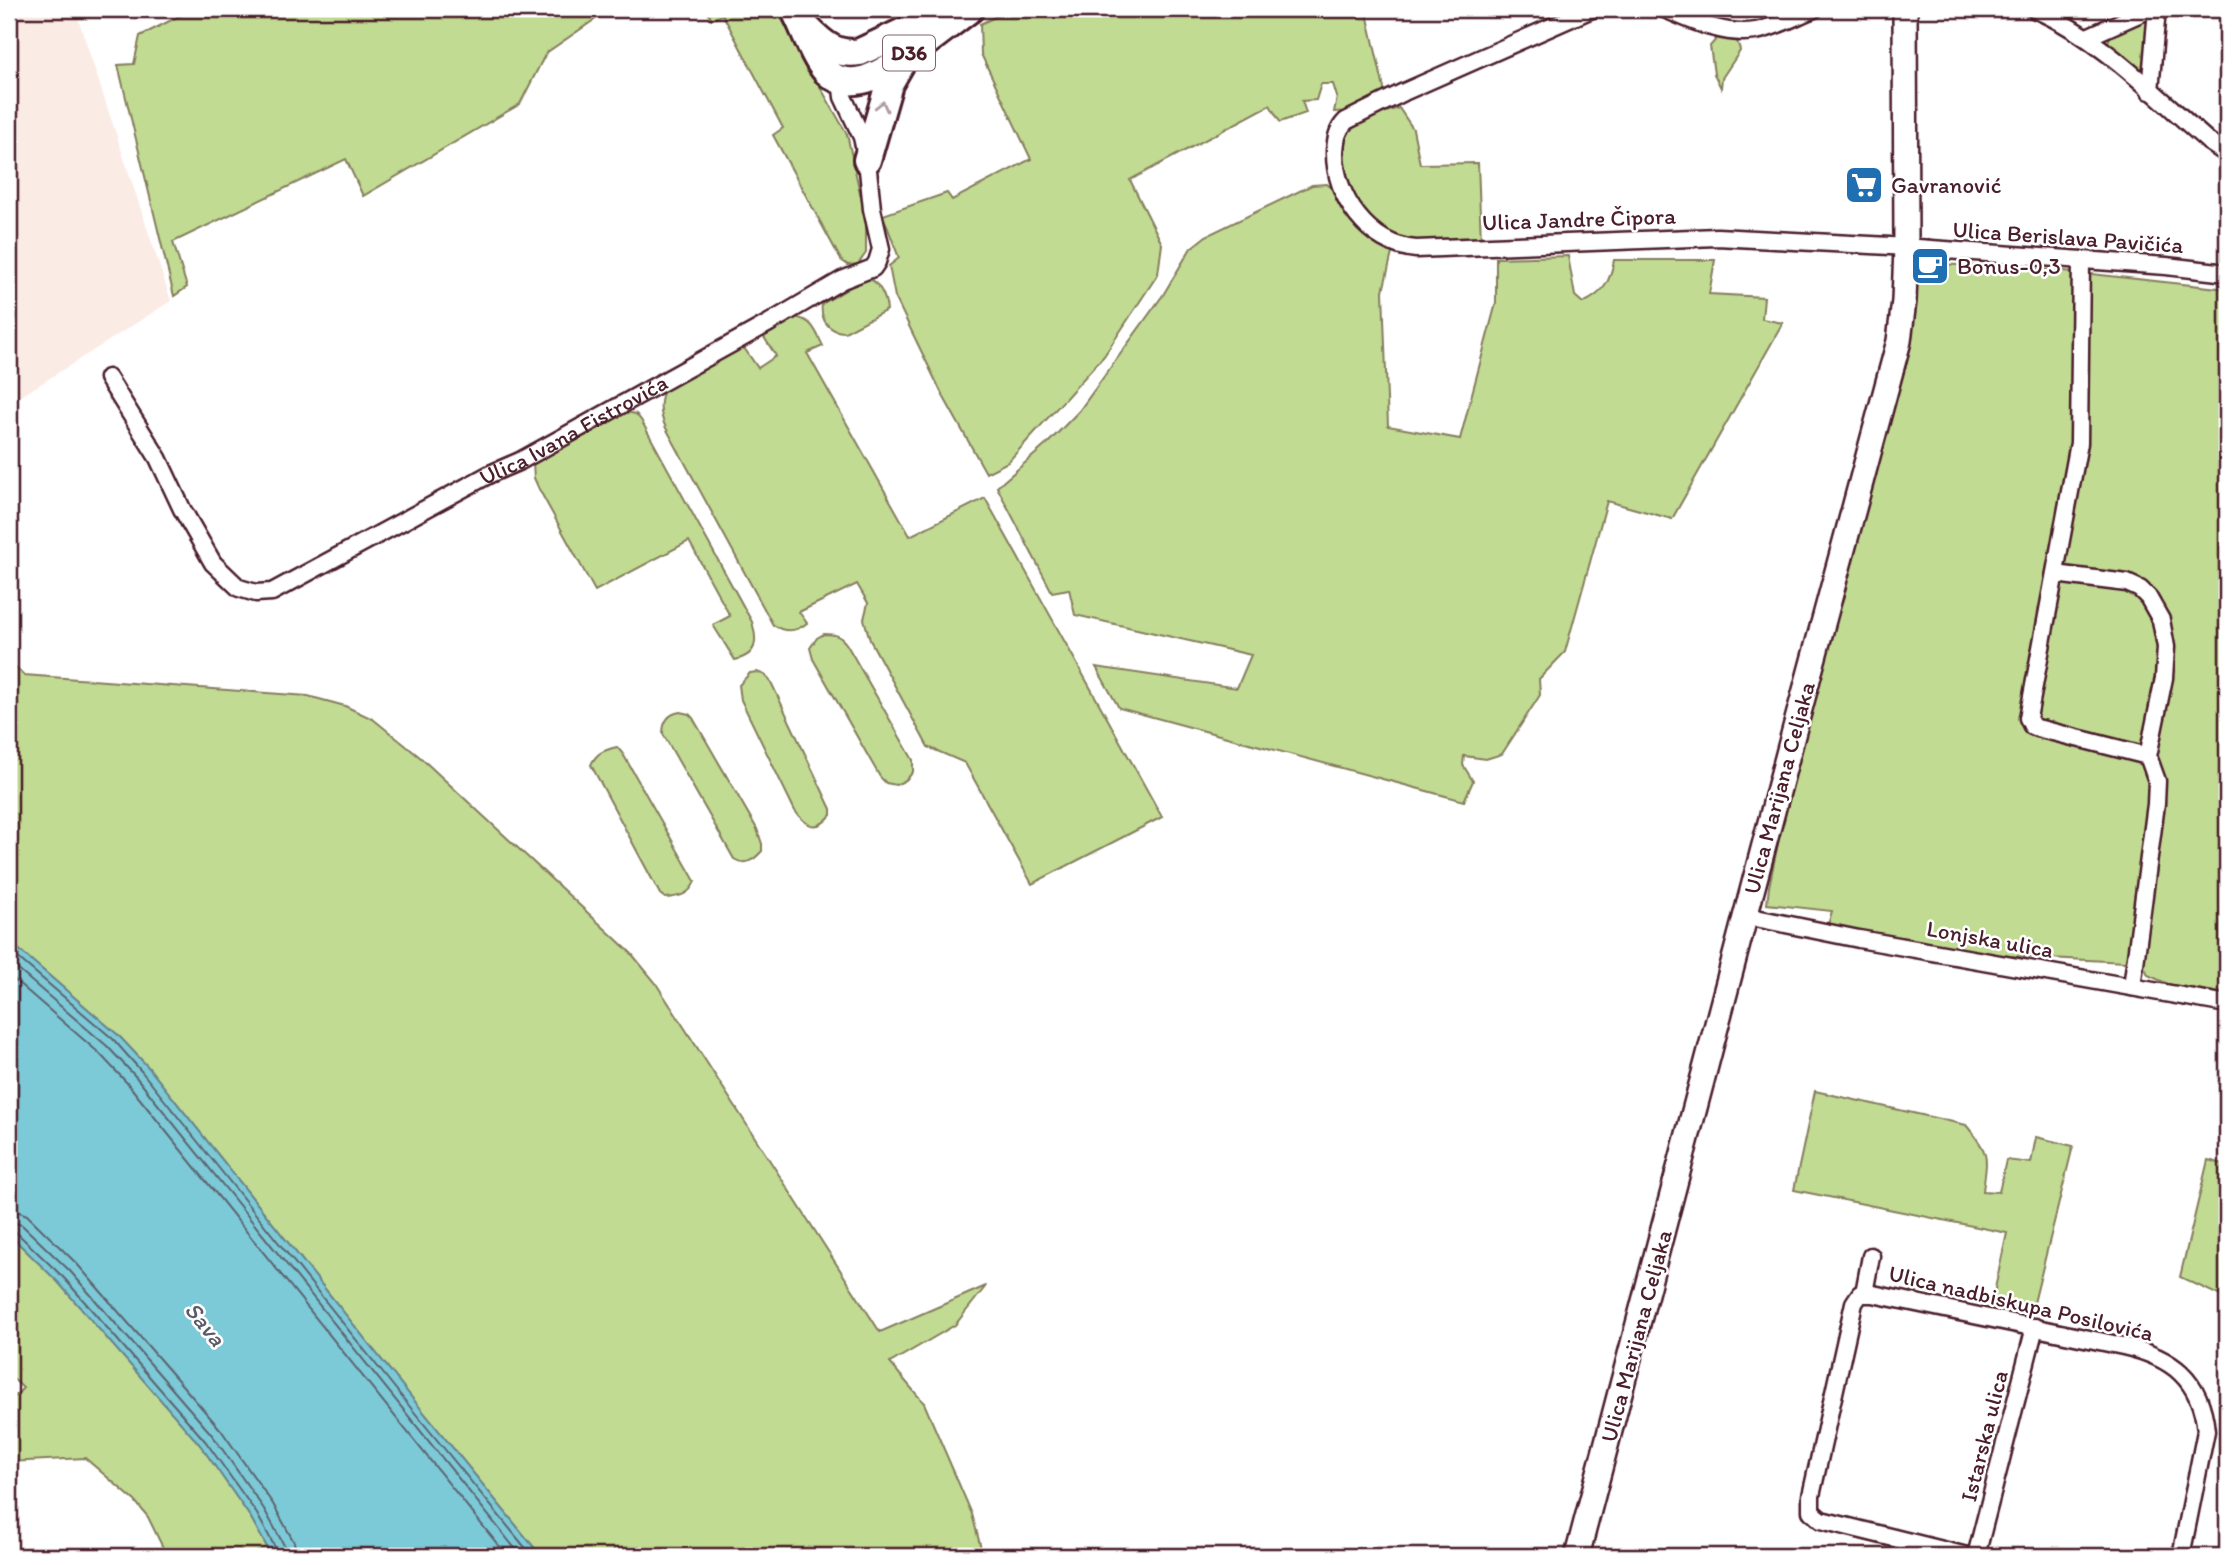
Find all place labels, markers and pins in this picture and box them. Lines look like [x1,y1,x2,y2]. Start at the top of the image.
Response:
supermarket icon: Gavranović [1843,164,1885,206]
place label: Gavranović [1891,171,2002,199]
cafe icon: Bonus-0,3 [1909,245,1951,287]
place label: Bonus-0,3 [1957,252,2061,280]

